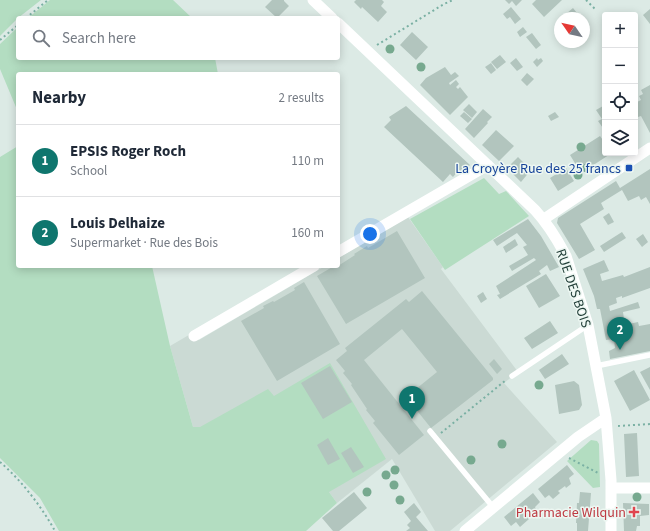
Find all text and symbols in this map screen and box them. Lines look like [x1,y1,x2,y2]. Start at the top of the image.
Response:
north arrow [554,12,590,48]
map controls [602,12,638,156]
button: + [602,12,638,48]
search box [16,16,340,60]
icon: search [30,27,52,49]
text: Search here [62,28,136,49]
button: − [602,48,638,84]
button: locate [602,84,638,120]
text: Nearby [32,86,86,110]
text: 2 results [279,89,324,107]
button: layers [602,120,638,156]
text: EPSIS Roger Roch [70,141,186,162]
text: 1 [42,152,48,170]
text: 110 m [291,152,324,170]
place label: La Croyère Rue des 25 francs [455,159,621,179]
text: School [70,162,107,180]
marker: La Croyère Rue des 25 francs [624,163,634,173]
text: Louis Delhaize [70,213,165,234]
text: 2 [42,224,48,242]
text: 160 m [291,224,324,242]
your location [360,224,380,244]
text: Supermarket · Rue des Bois [70,234,218,252]
street label: RUE DES BOIS [550,246,596,330]
pin: 2 [607,317,633,350]
pin: 1 [399,386,425,419]
place label: Pharmacie Wilquin [516,503,626,523]
marker: Pharmacie Wilquin [629,507,639,517]

